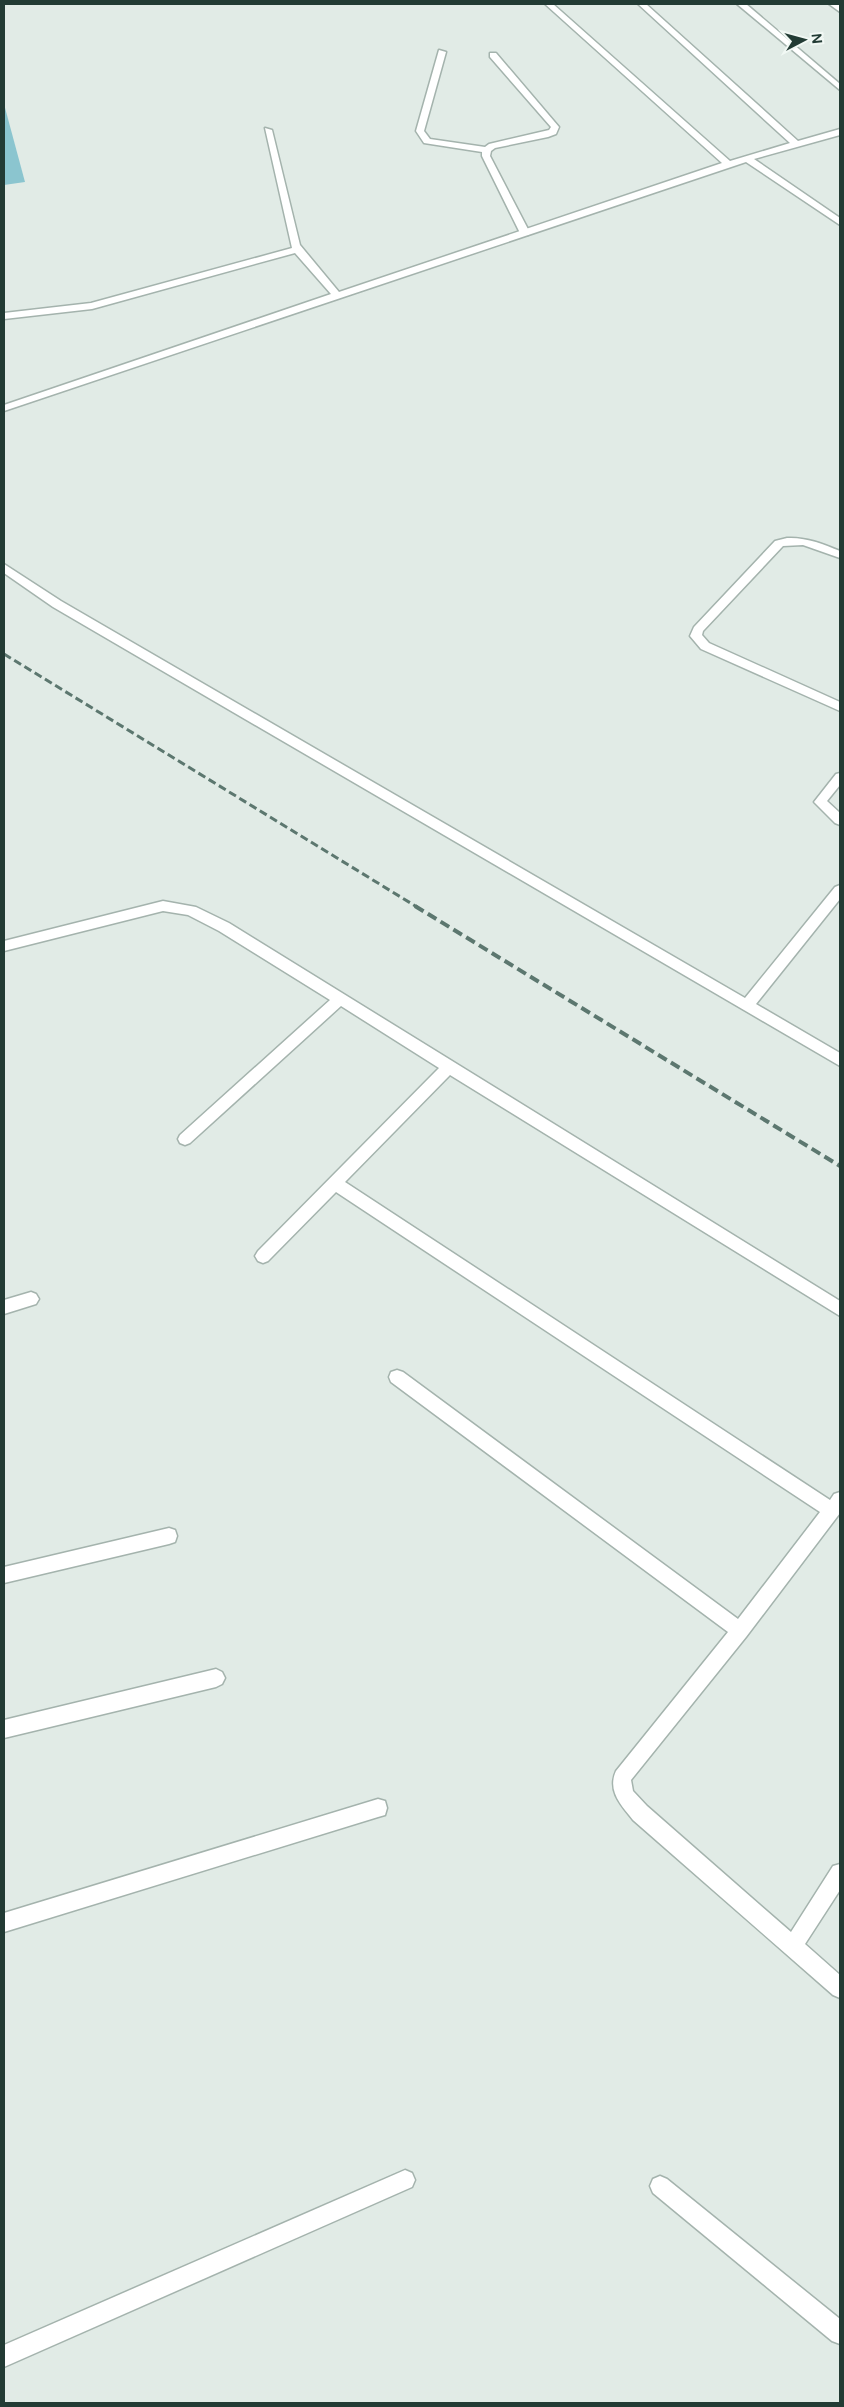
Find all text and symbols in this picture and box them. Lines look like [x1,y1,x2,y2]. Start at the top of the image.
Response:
north arrow [779,15,829,65]
text: N [807,33,826,45]

